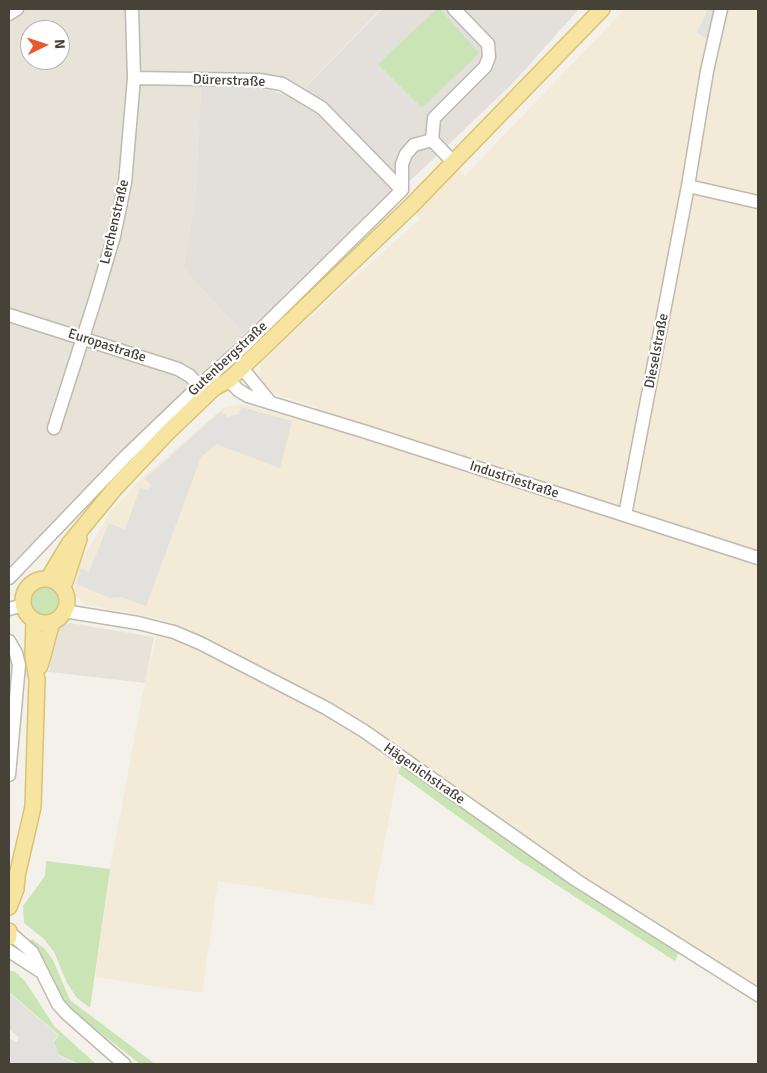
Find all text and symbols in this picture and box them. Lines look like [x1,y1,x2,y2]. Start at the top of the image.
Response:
north arrow [20,20,70,70]
text: N [51,39,68,49]
street label: Dürerstraße [192,71,266,91]
street label: Lerchenstraße [97,178,133,266]
street label: Dieselstraße [641,312,673,390]
street label: Gutenbergstraße [185,318,271,400]
street label: Europastraße [66,325,148,367]
street label: Industriestraße [467,458,561,502]
street label: Hägenichstraße [380,740,468,808]

